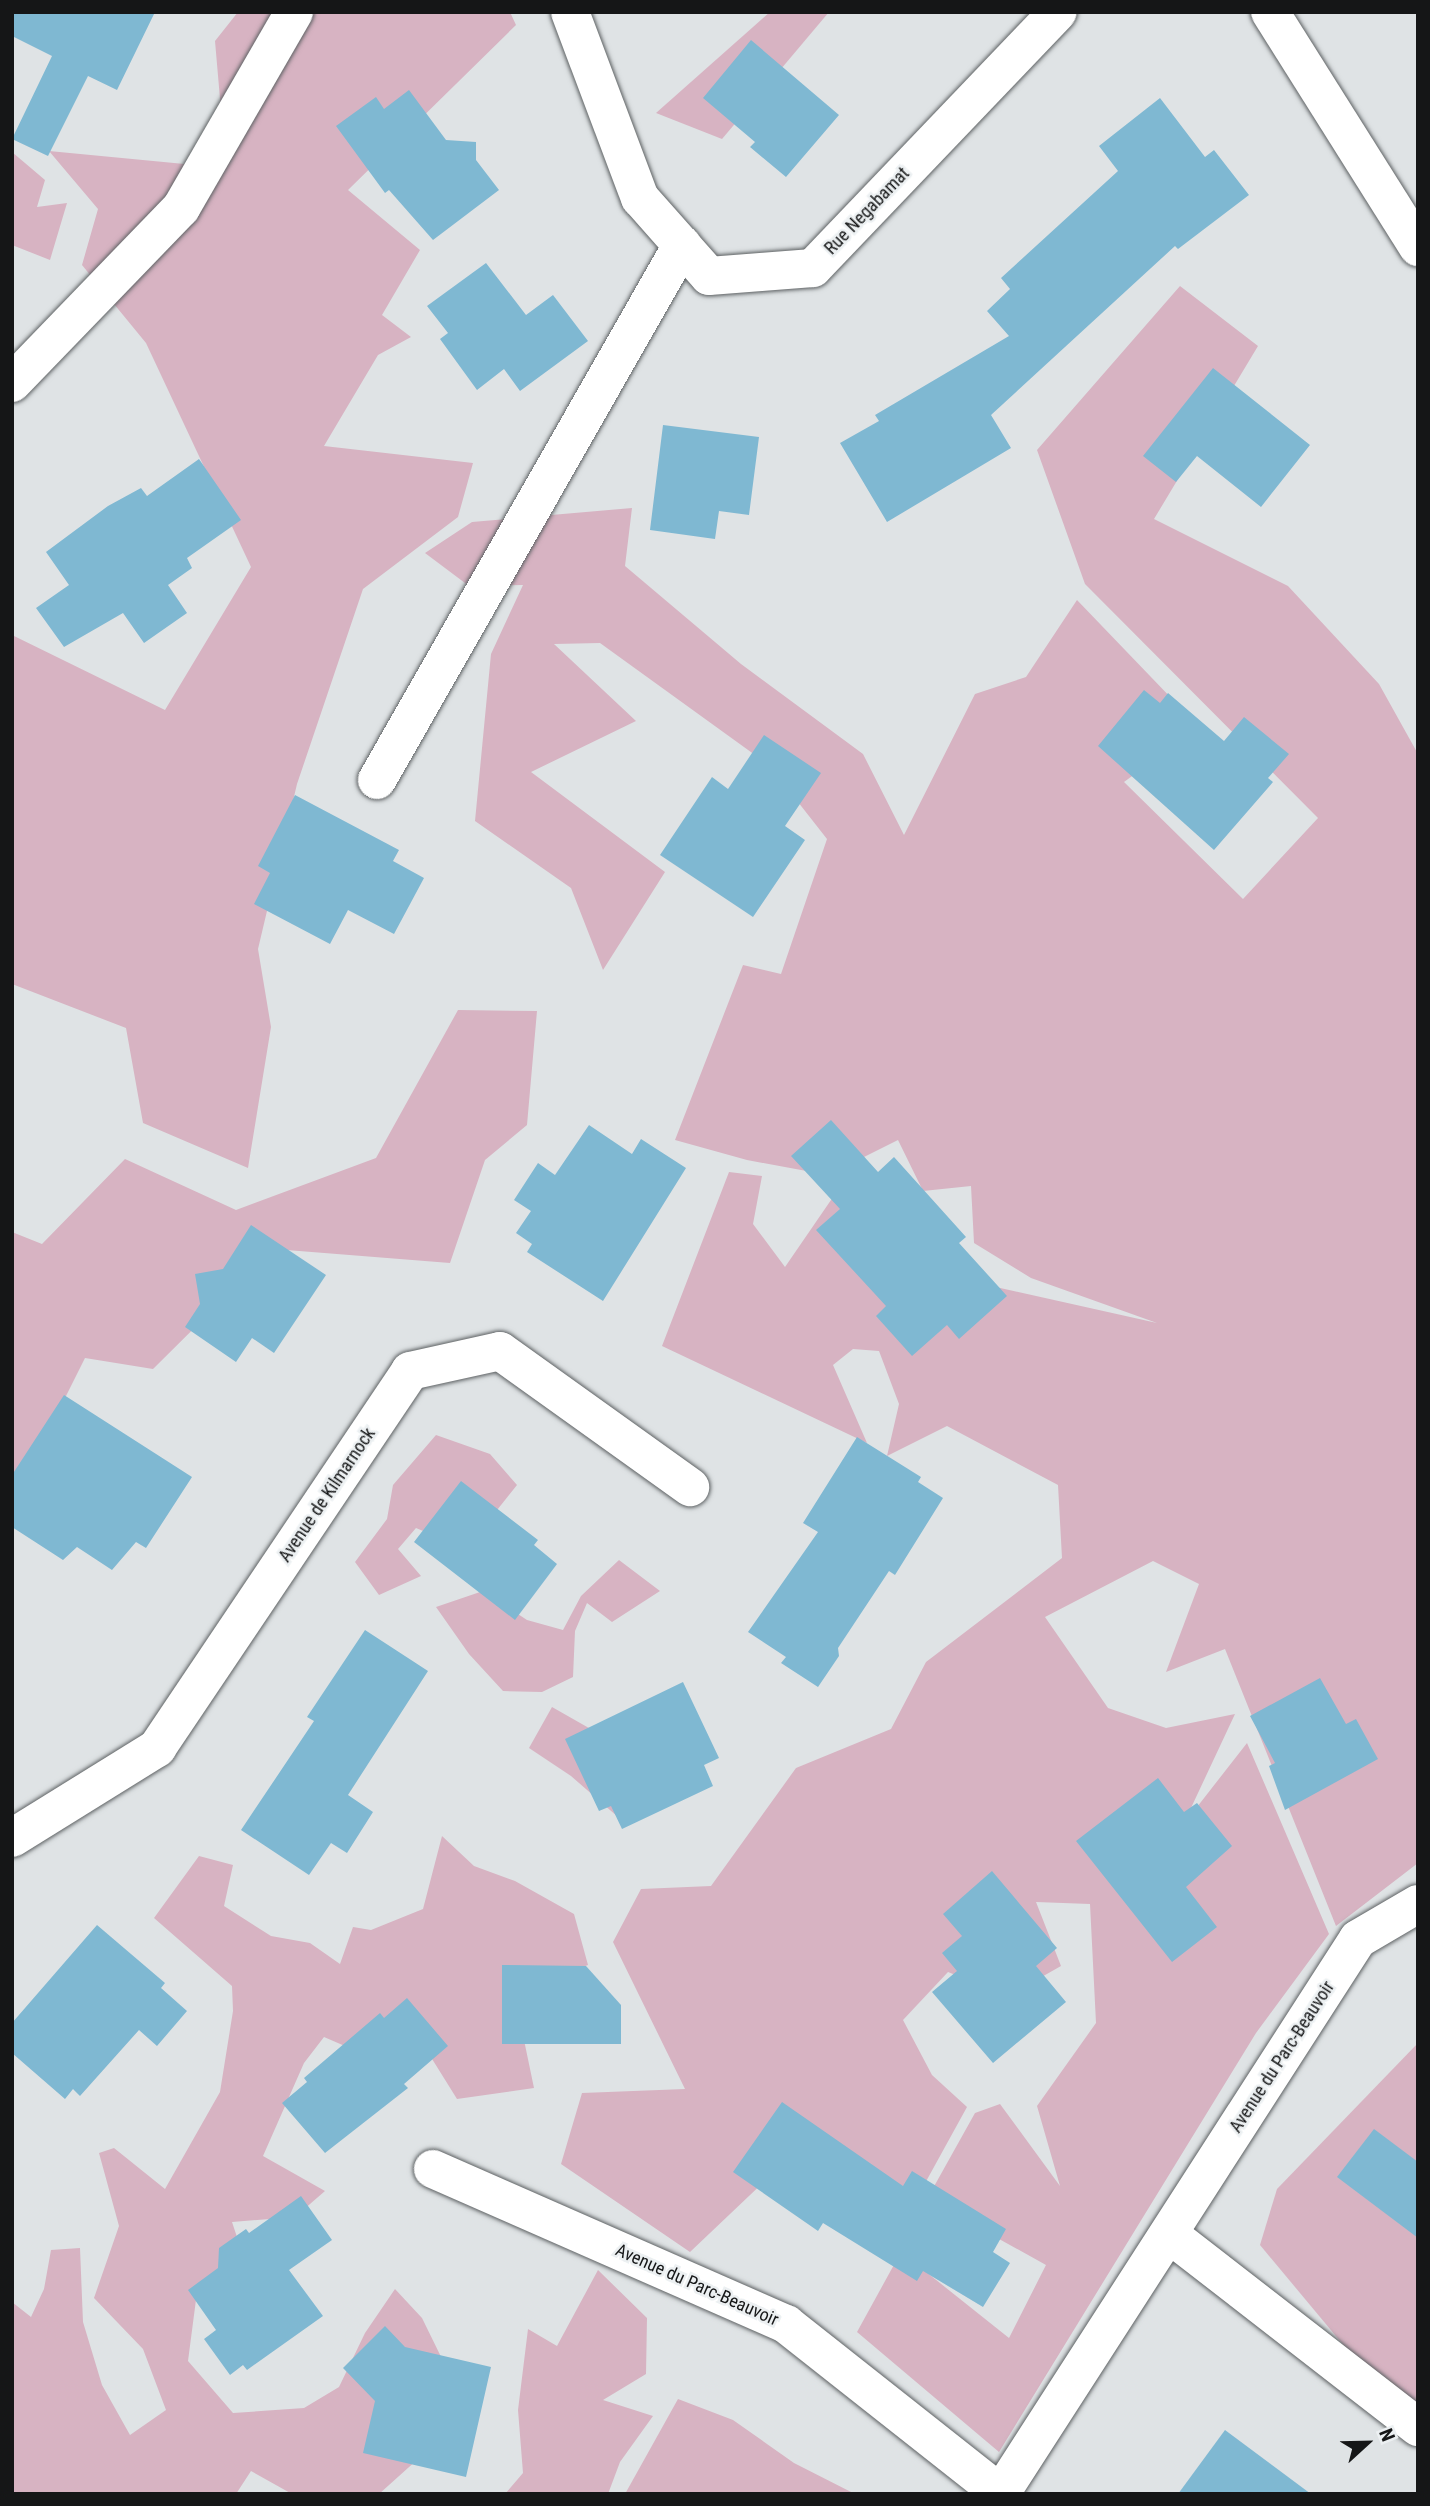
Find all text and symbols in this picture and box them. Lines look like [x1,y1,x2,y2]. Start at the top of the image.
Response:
street label: Rue Negabamat [820,163,914,259]
street label: Avenue de Kilmarnock [274,1424,380,1566]
street label: Avenue du Parc-Beauvoir [1225,1977,1339,2137]
street label: Avenue du Parc-Beauvoir [612,2239,782,2331]
north arrow [1332,2408,1402,2478]
text: N [1374,2425,1400,2445]

